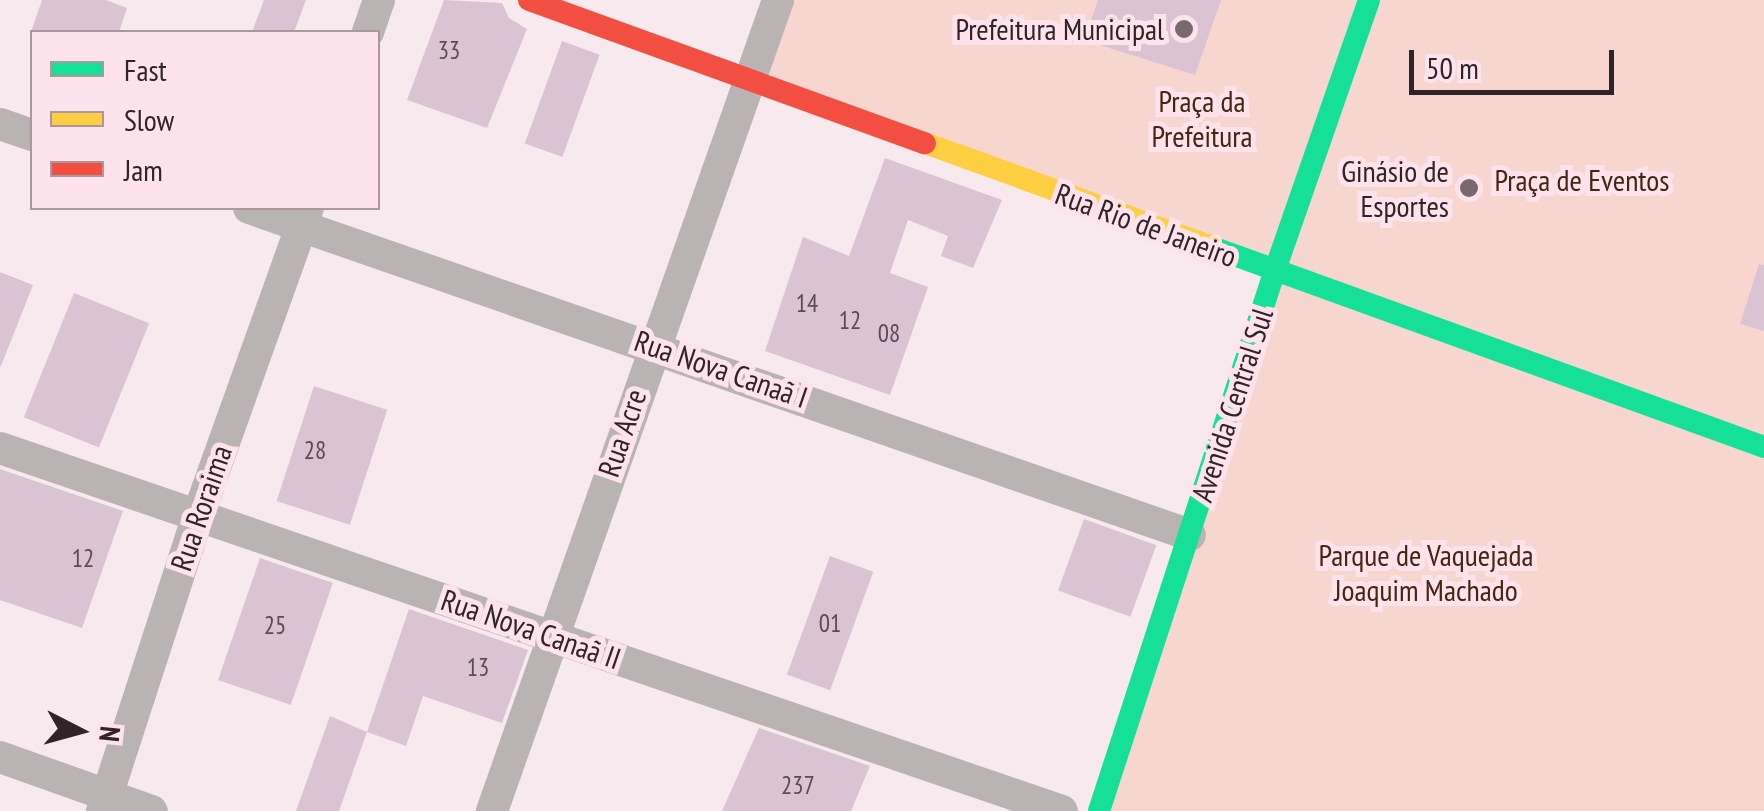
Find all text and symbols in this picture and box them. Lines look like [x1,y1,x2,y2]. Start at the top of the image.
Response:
place label: Prefeitura Municipal [955,11,1164,47]
marker: Prefeitura Municipal [1173,18,1195,40]
legend [30,30,380,210]
scale bar [1414,30,1619,92]
house number: 33 [438,35,460,65]
text: 50 m [1426,48,1479,87]
text: Fast [124,50,167,89]
park label: Praça da Prefeitura [1151,83,1253,154]
text: Slow [124,100,174,139]
text: Jam [124,150,163,189]
place label: Ginásio de Esportes [1341,153,1449,224]
park label: Praça de Eventos [1495,162,1669,198]
street label: Rua Rio de Janeiro [1050,176,1242,274]
marker: Ginásio de Esportes [1458,177,1480,199]
house number: 14 [796,288,818,318]
street label: Avenida Central Sul [1184,304,1280,506]
house number: 12 [839,305,861,335]
house number: 08 [878,318,900,348]
street label: Rua Nova Canaã I [630,323,812,415]
street label: Rua Acre [590,384,654,482]
house number: 28 [304,435,326,465]
street label: Rua Roraima [163,441,239,575]
park label: Parque de Vaquejada Joaquim Machado [1318,537,1534,608]
house number: 12 [72,543,94,573]
street label: Rua Nova Canaã II [437,581,625,677]
house number: 01 [819,608,841,638]
house number: 25 [264,610,286,640]
house number: 13 [467,652,489,682]
north arrow [30,681,130,781]
text: N [91,725,130,744]
house number: 237 [781,770,815,800]

